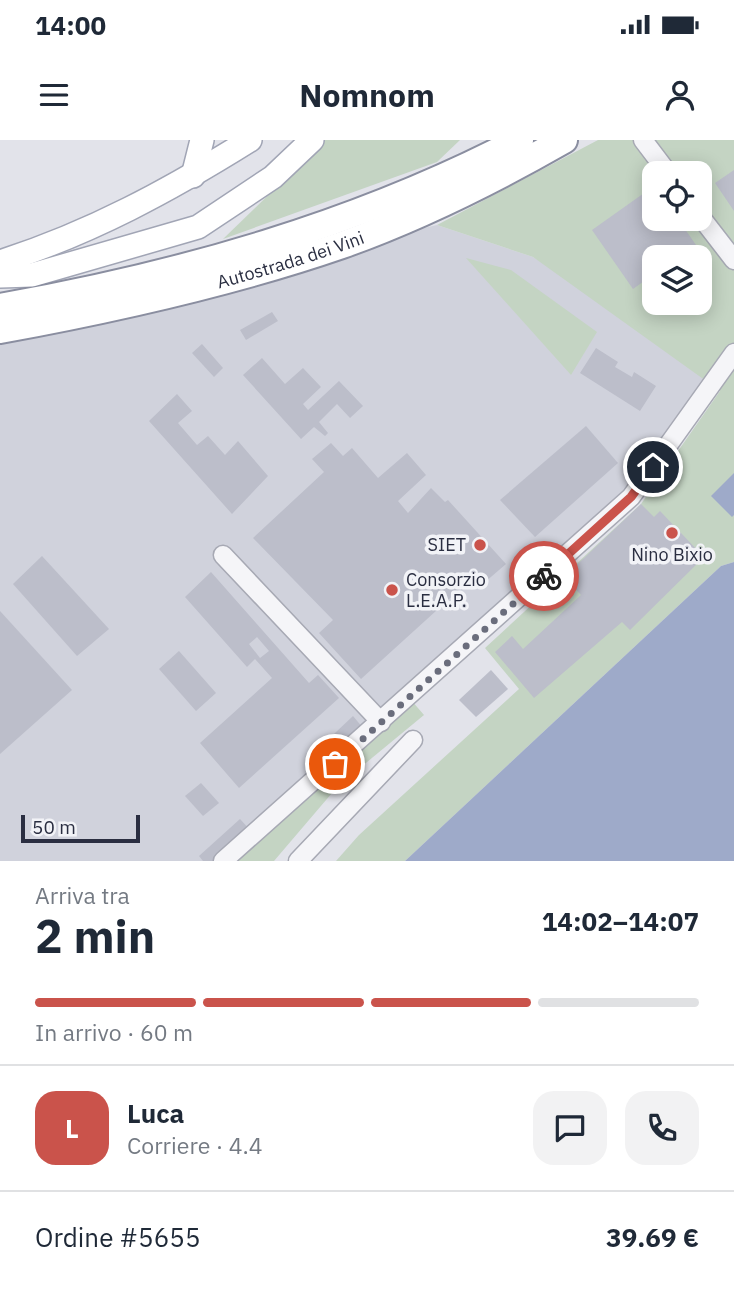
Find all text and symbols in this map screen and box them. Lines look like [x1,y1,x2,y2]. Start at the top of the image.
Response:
text: 14:00 [35,8,106,42]
text: Nomnom [299,74,435,116]
icon: menu [35,76,73,114]
icon: person [661,76,699,114]
map controls [642,161,712,315]
button: locate [642,161,712,231]
street label: Autostrada dei Vini [214,226,367,293]
button: layers [642,245,712,315]
pin [623,437,683,497]
icon: home [634,448,672,486]
marker: Nino Bixio [664,525,680,541]
place label: SIET [428,533,466,556]
marker: SIET [472,537,488,553]
courier [509,541,579,611]
place label: Nino Bixio [631,543,713,566]
icon: bike [525,557,563,595]
place label: Consorzio L.E.A.P. [406,568,486,612]
marker: Consorzio L.E.A.P. [384,582,400,598]
pin [305,734,365,794]
icon: bag [316,745,354,783]
scale bar [21,812,140,844]
text: 50 m [32,815,76,839]
text: Arriva tra [35,880,130,910]
text: 14:02–14:07 [542,904,699,938]
text: 2 min [35,906,155,966]
text: In arrivo · 60 m [35,1017,193,1047]
button: chat [533,1091,607,1165]
button: phone [625,1091,699,1165]
text: Luca [127,1096,184,1130]
text: L [65,1111,79,1145]
text: Corriere · 4.4 [127,1130,263,1160]
text: Ordine #5655 [35,1220,201,1254]
text: 39.69 € [606,1220,699,1254]

